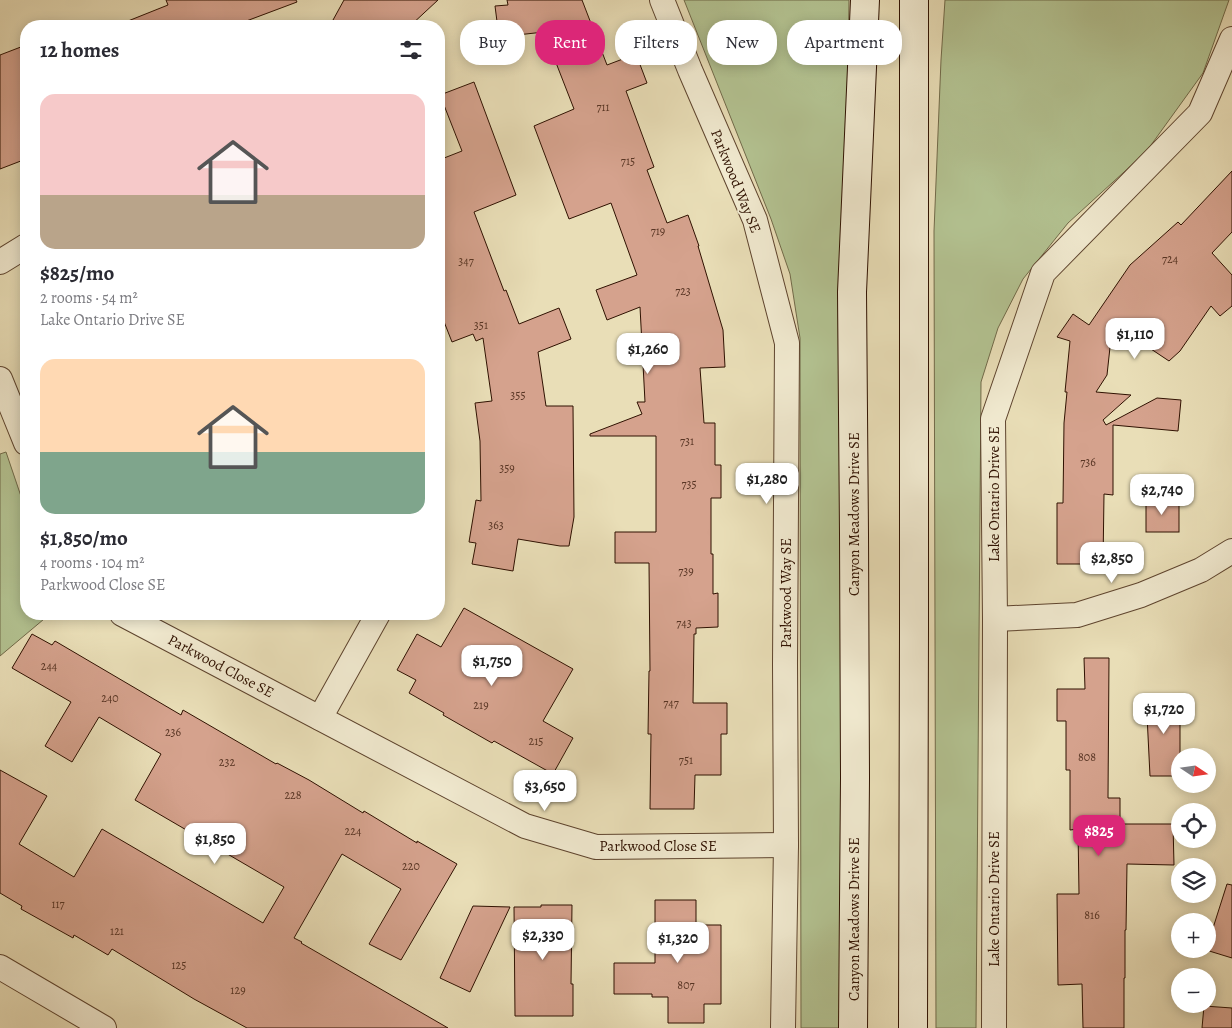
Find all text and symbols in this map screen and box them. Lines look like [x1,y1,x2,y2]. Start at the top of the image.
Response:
chip: Buy [460,20,525,65]
chip: Rent [535,20,605,65]
chip: Filters [615,20,697,65]
chip: New [707,20,777,65]
chip: Apartment [787,20,902,65]
text: 12 homes [40,36,119,64]
icon: filters [397,36,425,64]
house number: 711 [596,99,610,115]
street label: Parkwood Way SE [706,126,766,236]
icon: home [188,127,278,217]
house number: 715 [621,153,635,169]
house number: 719 [651,223,665,239]
house number: 724 [1162,251,1179,267]
house number: 347 [458,253,475,269]
text: $825/mo [40,259,114,287]
house number: 723 [675,283,691,299]
text: 2 rooms · 54 m² [40,287,138,309]
text: Lake Ontario Drive SE [40,309,185,331]
house number: 351 [474,317,488,333]
pin: $1,110 [1094,318,1176,360]
text: $1,110 [1117,323,1154,345]
pin: $1,260 [607,332,689,375]
text: $1,260 [628,338,668,360]
house number: 355 [510,387,526,403]
icon: home [188,392,278,482]
street label: Lake Ontario Drive SE [984,426,1004,562]
street label: Canyon Meadows Drive SE [844,432,864,596]
house number: 731 [680,433,694,449]
house number: 736 [1080,454,1096,470]
house number: 359 [499,460,515,476]
pin: $1,280 [726,462,808,505]
text: $1,280 [747,468,787,490]
pin: $2,740 [1121,474,1203,516]
house number: 735 [681,476,697,492]
text: $2,740 [1141,479,1183,501]
house number: 363 [488,517,504,533]
text: $1,850/mo [40,524,128,552]
street label: Parkwood Way SE [776,538,796,648]
pin: $2,850 [1071,542,1153,584]
text: $2,850 [1091,547,1133,569]
text: 4 rooms · 104 m² [40,552,145,574]
house number: 739 [678,563,694,579]
text: Parkwood Close SE [40,574,165,596]
house number: 743 [676,615,692,631]
street label: Parkwood Close SE [164,630,278,702]
pin: $1,750 [451,644,533,687]
text: $1,750 [472,650,512,672]
house number: 244 [41,658,58,674]
house number: 240 [101,690,119,706]
pin: $1,720 [1123,692,1205,735]
house number: 747 [663,695,680,711]
house number: 219 [473,697,489,713]
text: $1,720 [1144,698,1184,720]
house number: 236 [165,724,182,740]
house number: 215 [529,733,543,749]
north arrow [1171,748,1216,792]
map controls [1171,748,1216,1013]
house number: 808 [1078,749,1096,765]
house number: 751 [679,752,693,768]
house number: 232 [219,754,235,770]
pin: $3,650 [504,770,586,812]
text: $3,650 [525,775,566,797]
house number: 228 [284,787,302,803]
button: locate [1171,803,1216,848]
pin: $825 [1069,814,1129,857]
text: $825 [1084,820,1114,842]
pin: $1,850 [174,822,256,865]
house number: 224 [345,823,362,839]
text: $1,850 [195,828,235,850]
street label: Lake Ontario Drive SE [984,831,1004,967]
street label: Parkwood Close SE [599,836,717,856]
street label: Canyon Meadows Drive SE [844,837,864,1001]
house number: 220 [402,858,420,874]
button: layers [1171,858,1216,903]
house number: 117 [51,896,66,912]
house number: 816 [1084,907,1100,923]
button: + [1171,913,1216,958]
pin: $2,330 [502,918,584,961]
pin: $1,320 [637,922,719,964]
house number: 121 [110,923,124,939]
text: $2,330 [522,924,564,946]
text: $1,320 [658,927,698,949]
house number: 125 [172,957,186,973]
button: − [1171,968,1216,1013]
house number: 807 [677,977,696,993]
house number: 129 [230,982,246,998]

